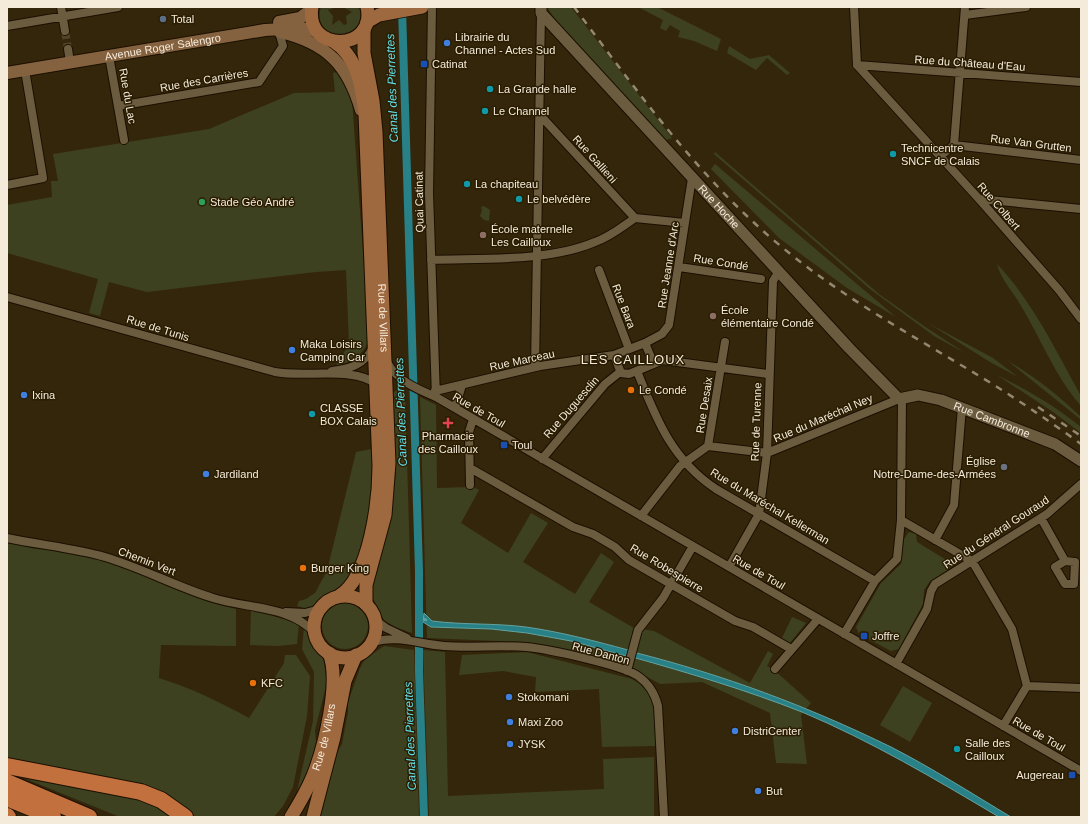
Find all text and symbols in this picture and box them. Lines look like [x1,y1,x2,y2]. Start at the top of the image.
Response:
place label: Total [171,13,194,25]
marker: Total [158,14,168,24]
street label: Avenue Roger Salengro [104,31,222,63]
place label: Librairie du Channel - Actes Sud [455,31,555,56]
water label: Canal des Pierrettes [383,33,401,143]
marker: Librairie du Channel - Actes Sud [442,38,452,48]
street label: Rue du Château d'Eau [914,53,1026,73]
place label: Catinat [432,58,467,70]
marker: Catinat [419,59,429,69]
street label: Rue des Carrières [159,66,249,94]
street label: Rue du Lac [117,67,139,125]
place label: La Grande halle [498,83,576,95]
marker: La Grande halle [485,84,495,94]
place label: Le Channel [493,105,549,117]
marker: Le Channel [480,106,490,116]
street label: Rue Van Grutten [990,132,1072,154]
street label: Rue Gallieni [570,133,620,185]
place label: Technicentre SNCF de Calais [901,142,980,167]
marker: Technicentre SNCF de Calais [888,149,898,159]
street label: Quai Catinat [412,171,426,233]
place label: La chapiteau [475,178,538,190]
marker: La chapiteau [462,179,472,189]
street label: Rue Colbert [975,180,1023,232]
street label: Rue Hoche [696,182,742,231]
place label: Le belvédère [527,193,591,205]
marker: Le belvédère [514,194,524,204]
place label: Stade Géo André [210,196,294,208]
marker: Stade Géo André [197,197,207,207]
street label: Rue Jeanne d'Arc [655,221,681,309]
place label: École maternelle Les Cailloux [491,223,573,248]
marker: École maternelle Les Cailloux [478,230,488,240]
street label: Rue Condé [693,252,749,272]
street label: Rue Bara [610,282,638,331]
street label: Rue de Villars [376,283,391,353]
place label: École élémentaire Condé [721,304,814,329]
marker: École élémentaire Condé [708,311,718,321]
street label: Rue de Tunis [125,313,191,343]
place label: Maka Loisirs Camping Car [300,338,365,363]
marker: Maka Loisirs Camping Car [287,345,297,355]
street label: Rue Marceau [488,347,556,373]
district label: LES CAILLOUX [581,352,685,367]
water label: Canal des Pierrettes [392,357,410,467]
street label: Rue Duguesclin [541,374,601,440]
street label: Rue Desaix [694,375,714,434]
street label: Rue de Turenne [749,382,763,462]
place label: Le Condé [639,384,687,396]
marker: Le Condé [626,385,636,395]
place label: Ixina [32,389,56,401]
marker: Ixina [19,390,29,400]
street label: Rue de Toul [451,390,507,430]
street label: Rue du Maréchal Ney [772,391,875,444]
street label: Rue Cambronne [952,399,1032,440]
place label: CLASSE BOX Calais [320,402,377,427]
marker: CLASSE BOX Calais [307,409,317,419]
marker: Pharmacie des Cailloux [443,418,453,428]
place label: Pharmacie des Cailloux [418,430,478,455]
place label: Toul [512,439,532,451]
marker: Toul [499,440,509,450]
place label: Église Notre-Dame-des-Armées [873,455,996,480]
marker: Église Notre-Dame-des-Armées [999,462,1009,472]
street label: Rue du Maréchal Kellerman [708,466,832,546]
place label: Jardiland [214,468,259,480]
marker: Jardiland [201,469,211,479]
street label: Rue du Général Gouraud [941,493,1051,571]
street label: Rue Robespierre [628,541,706,595]
street label: Chemin Vert [117,545,177,577]
street label: Rue de Toul [731,552,787,592]
place label: Burger King [311,562,369,574]
marker: Burger King [298,563,308,573]
place label: Joffre [872,630,899,642]
marker: Joffre [859,631,869,641]
street label: Rue Danton [571,640,631,666]
place label: KFC [261,677,283,689]
marker: KFC [248,678,258,688]
water label: Canal des Pierrettes [401,681,419,791]
place label: Stokomani [517,691,569,703]
marker: Stokomani [504,692,514,702]
street label: Rue de Villars [310,702,337,772]
street label: Rue de Toul [1011,714,1067,754]
place label: Maxi Zoo [518,716,563,728]
marker: Maxi Zoo [505,717,515,727]
place label: DistriCenter [743,725,801,737]
marker: DistriCenter [730,726,740,736]
place label: Salle des Cailloux [965,737,1011,762]
place label: JYSK [518,738,546,750]
marker: JYSK [505,739,515,749]
marker: Salle des Cailloux [952,744,962,754]
place label: Augereau [1016,769,1064,781]
marker: Augereau [1067,770,1077,780]
place label: But [766,785,783,797]
marker: But [753,786,763,796]

